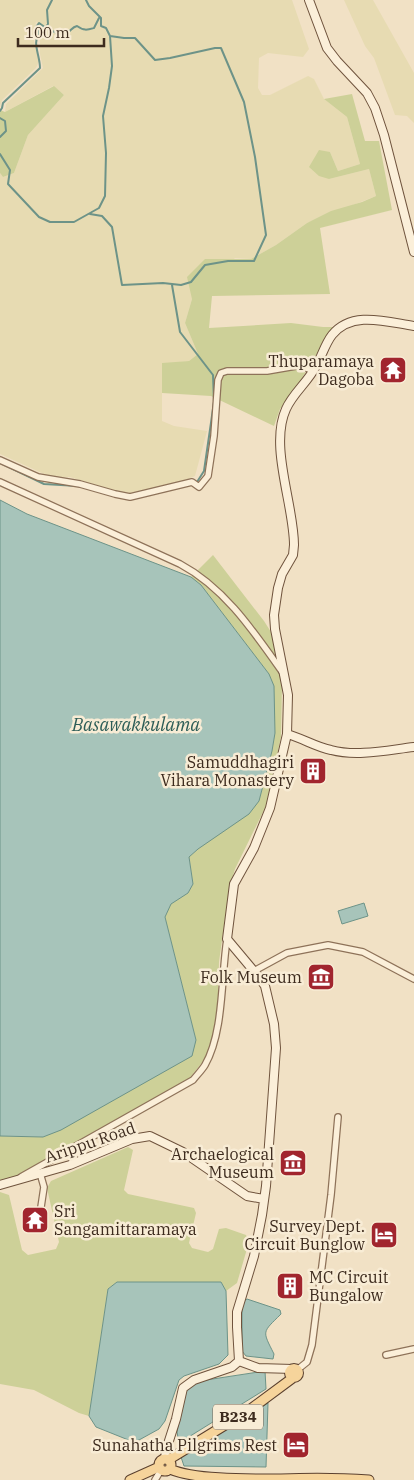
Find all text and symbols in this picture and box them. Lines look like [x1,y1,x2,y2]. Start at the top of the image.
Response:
scale bar [18,15,104,47]
text: 100 m [25,23,70,42]
place label: Thuparamaya Dagoba [268,351,374,389]
temple icon: Thuparamaya Dagoba [378,355,408,385]
water label: Basawakkulama [71,713,200,736]
place label: Samuddhagiri Vihara Monastery [160,752,294,790]
building icon: Samuddhagiri Vihara Monastery [298,756,328,786]
museum icon: Folk Museum [306,962,336,992]
place label: Folk Museum [200,967,302,987]
street label: Arippu Road [42,1117,138,1167]
place label: Archaelogical Museum [171,1144,274,1182]
museum icon: Archaelogical Museum [278,1148,308,1178]
place label: Sri Sangamittaramaya [54,1201,197,1239]
temple icon: Sri Sangamittaramaya [20,1205,50,1235]
place label: Survey Dept. Circuit Bunglow [244,1216,366,1254]
hotel icon: Survey Dept. Circuit Bunglow [369,1220,399,1250]
place label: MC Circuit Bungalow [309,1267,389,1305]
building icon: MC Circuit Bungalow [275,1271,305,1301]
road number: B234 [213,1404,263,1430]
hotel icon: Sunahatha Pilgrims Rest [281,1430,311,1460]
place label: Sunahatha Pilgrims Rest [92,1435,277,1455]

